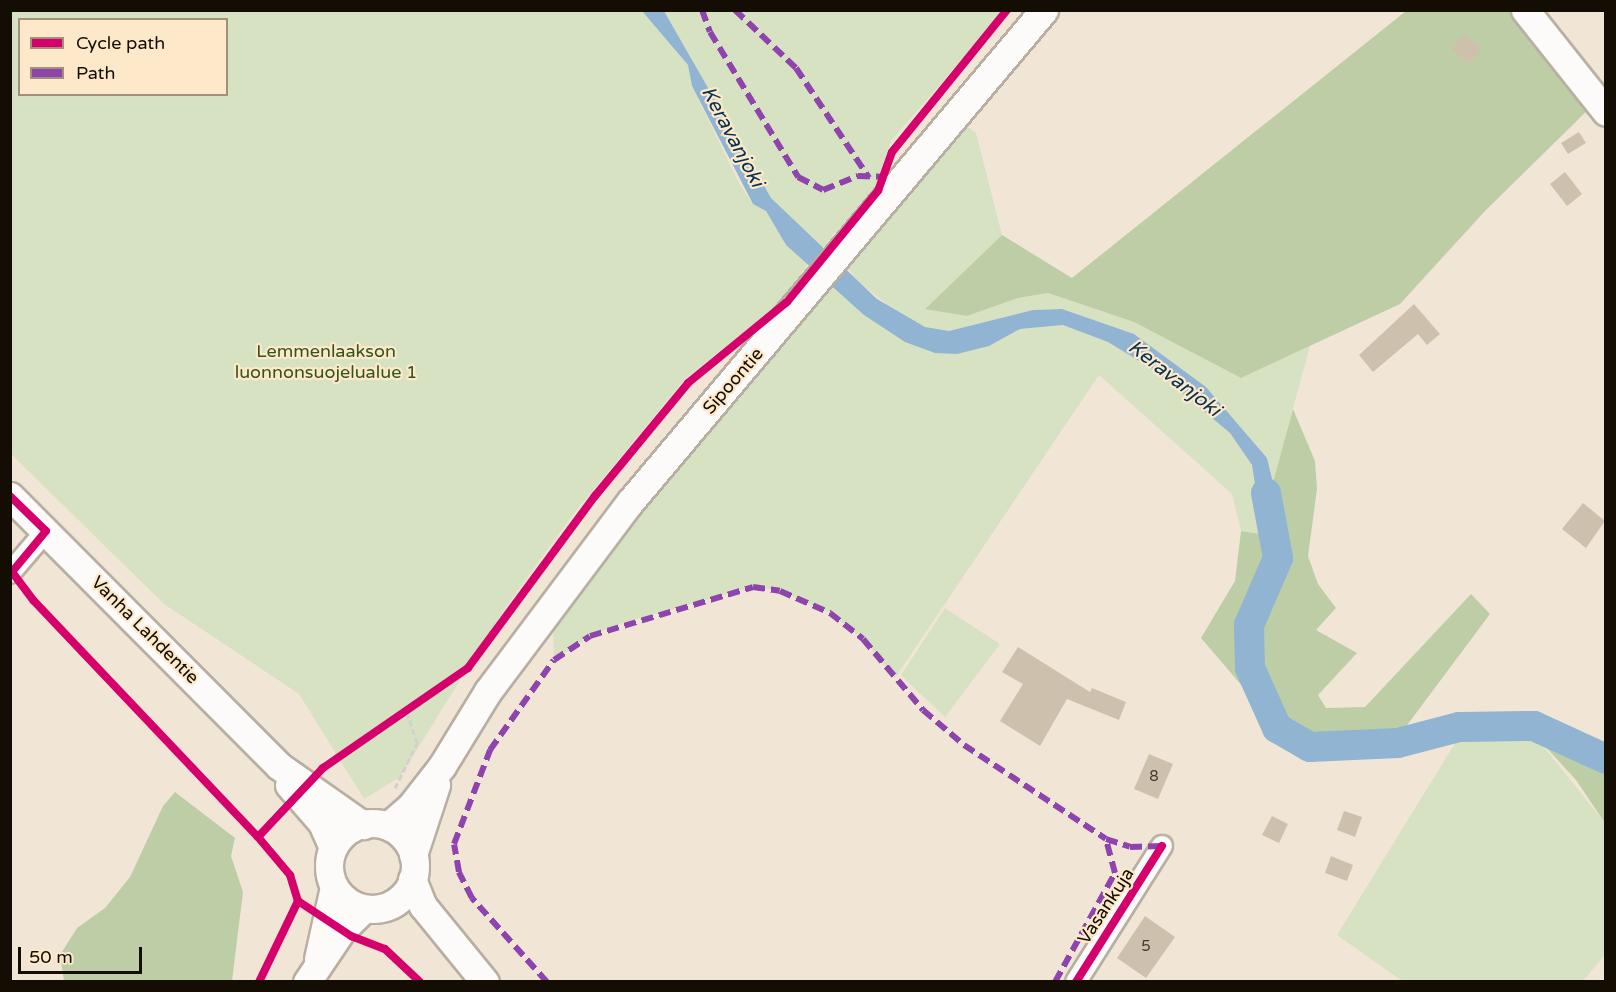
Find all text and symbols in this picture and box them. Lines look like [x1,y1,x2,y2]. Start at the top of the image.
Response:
legend [18,18,228,96]
text: Cycle path [76,32,165,54]
text: Path [76,62,115,84]
water label: Keravanjoki [695,83,769,191]
water label: Keravanjoki [1123,336,1225,422]
park label: Lemmenlaakson luonnonsuojelualue 1 [235,341,417,384]
street label: Sipoontie [698,343,768,419]
street label: Vanha Lahdentie [87,572,203,688]
house number: 8 [1149,768,1159,786]
street label: Vasankuja [1073,864,1139,948]
scale bar [21,935,146,973]
house number: 5 [1141,938,1151,956]
text: 50 m [29,946,73,968]

